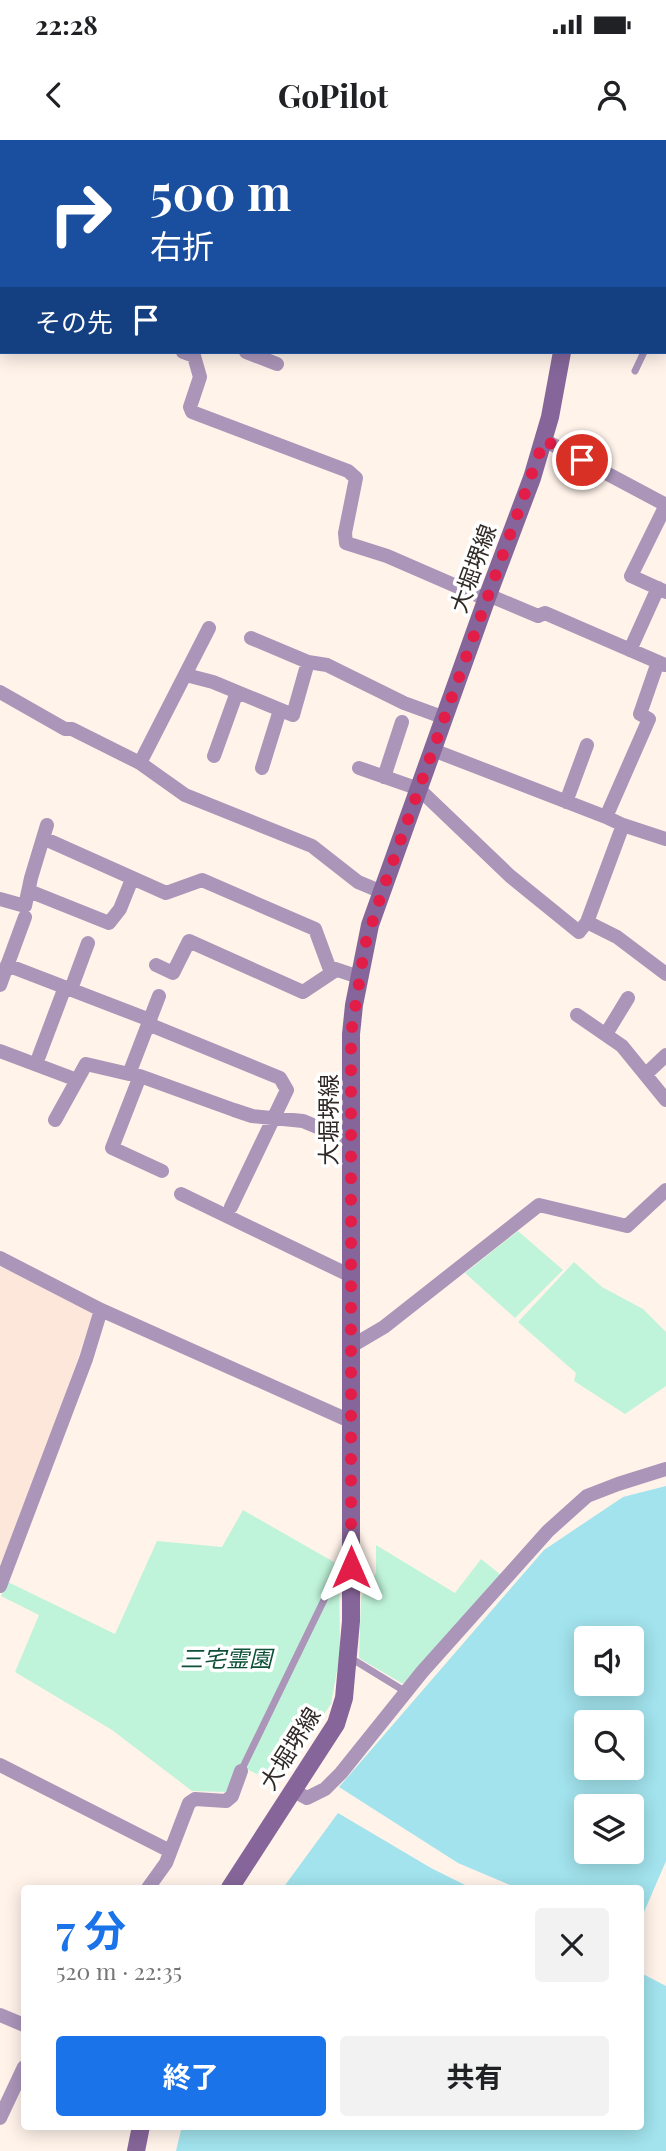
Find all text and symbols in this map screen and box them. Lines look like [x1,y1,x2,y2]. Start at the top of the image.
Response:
text: 22:28 [35,7,98,42]
text: GoPilot [278,73,388,116]
icon: back [35,76,73,114]
icon: person [593,76,631,114]
text: 500 m [150,158,291,223]
icon: right [35,168,126,259]
text: 右折 [150,223,214,266]
icon: arrive [127,301,165,339]
text: その先 [35,304,113,339]
pin [552,430,612,490]
icon: arrive [563,441,601,479]
street label: 大堀堺線 [442,519,502,617]
street label: 大堀堺線 [312,1074,343,1166]
position arrow [314,1530,388,1604]
map controls [574,1626,644,1864]
button: sound [574,1626,644,1696]
park label: 三宅霊園 [180,1642,275,1673]
street label: 大堀堺線 [251,1701,327,1795]
button: search [574,1710,644,1780]
button: layers [574,1794,644,1864]
text: 7 分 [56,1901,126,1957]
button: close [535,1908,609,1982]
text: 520 m · 22:35 [56,1955,182,1986]
button: 終了 [56,2036,326,2116]
button: 共有 [340,2036,609,2116]

